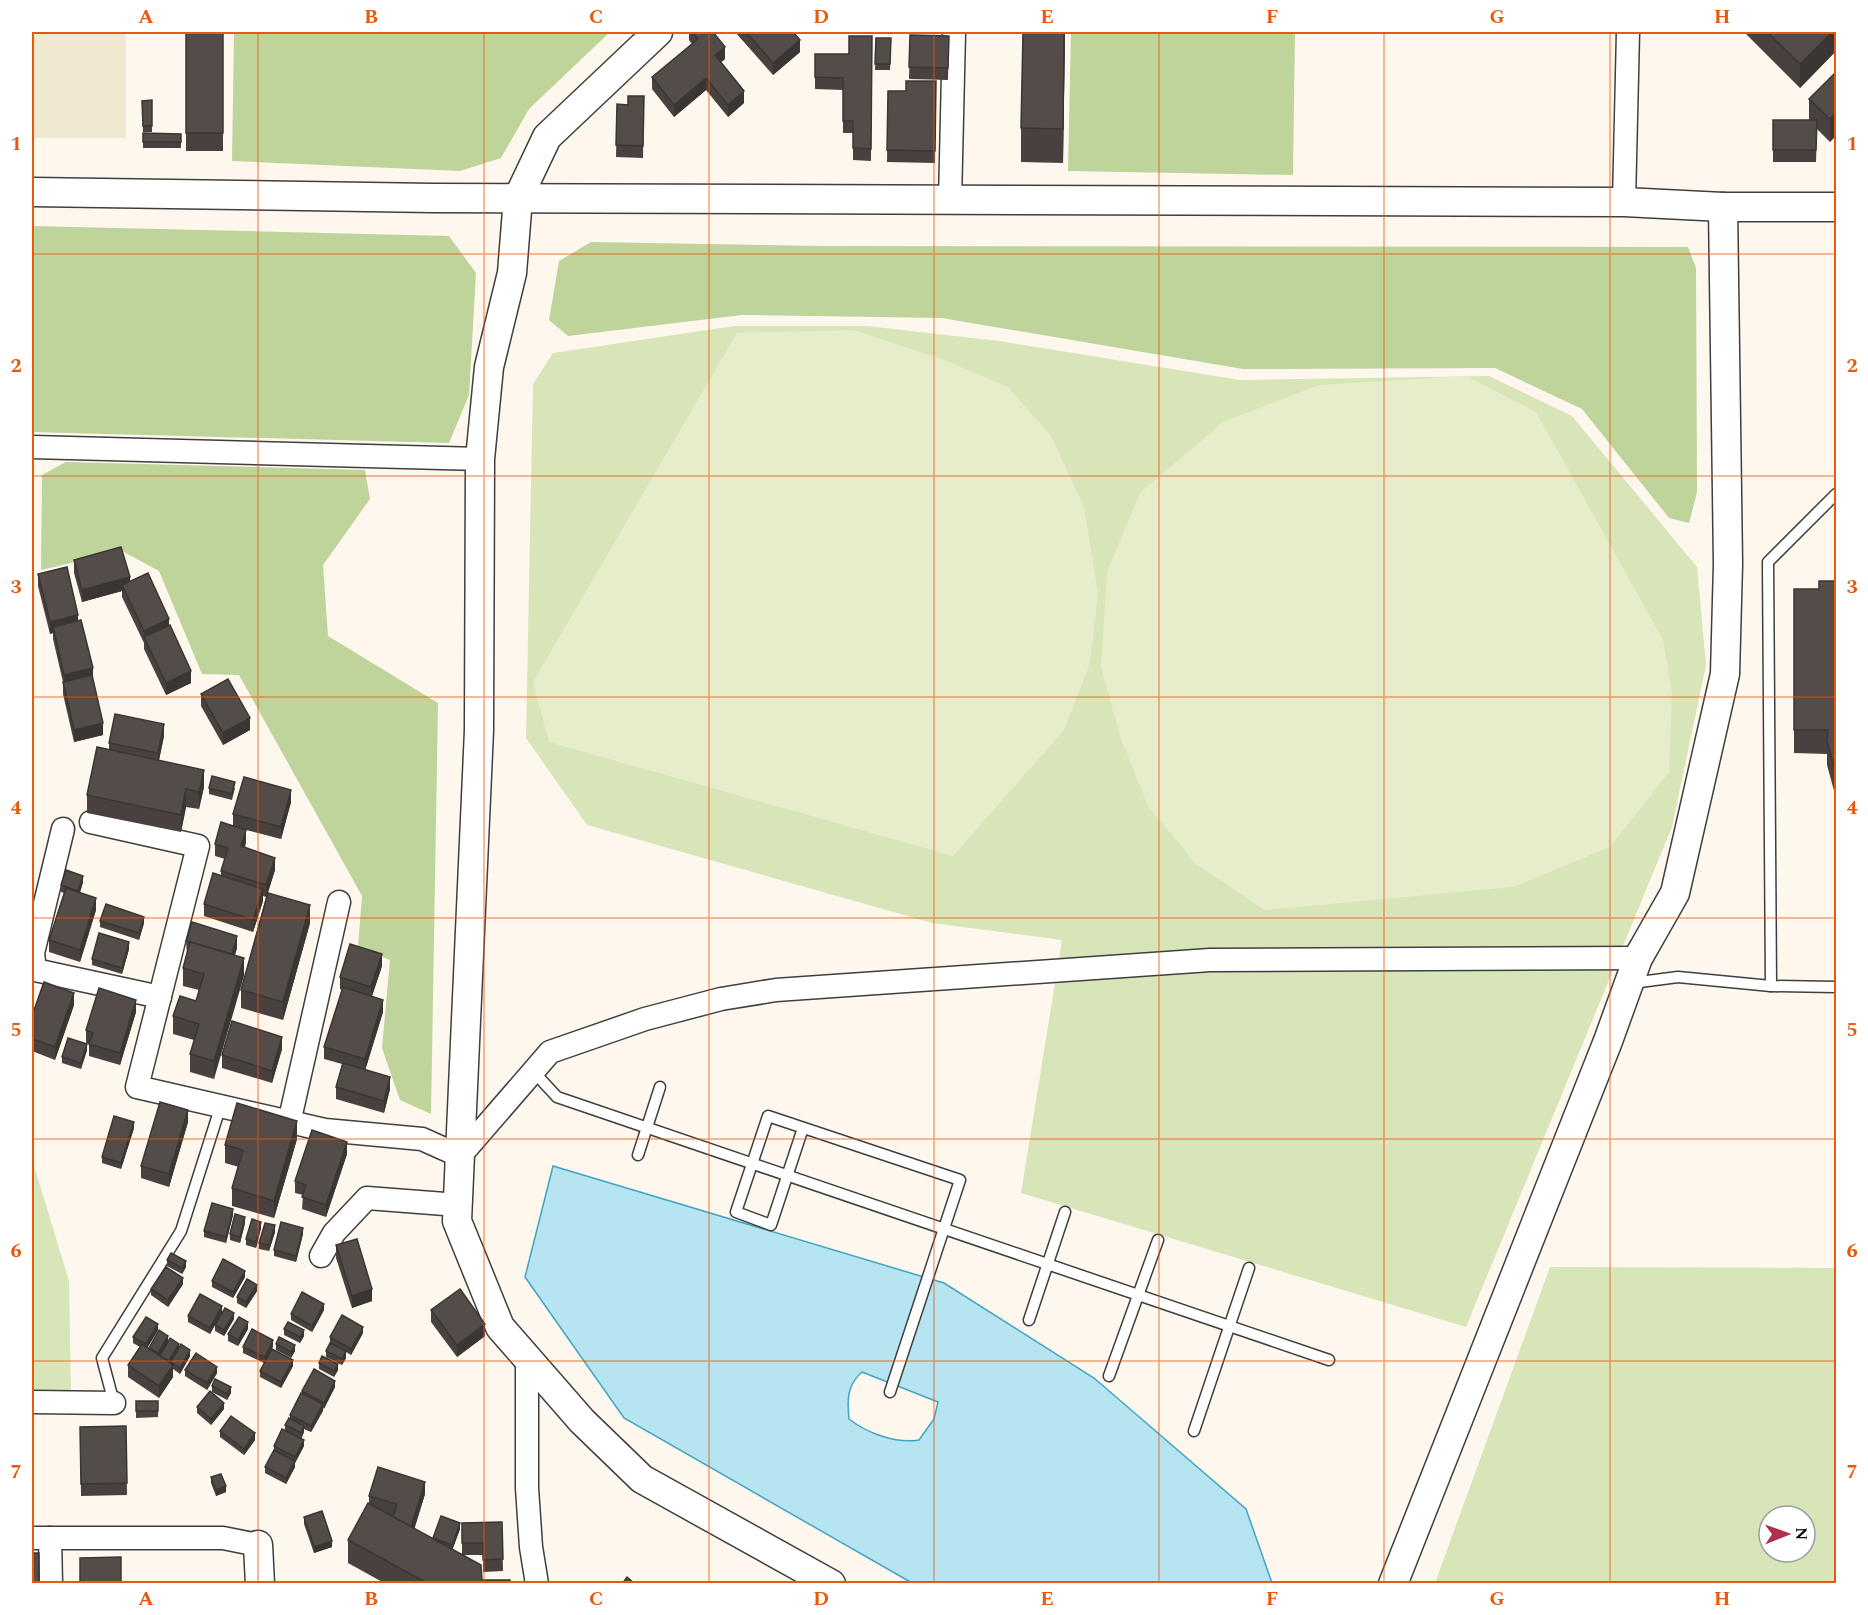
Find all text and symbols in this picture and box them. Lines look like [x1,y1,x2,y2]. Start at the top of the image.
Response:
text: A [138,2,154,32]
text: B [364,2,378,32]
text: C [589,2,603,32]
text: D [813,2,829,32]
text: E [1040,2,1054,32]
text: F [1266,2,1278,32]
text: G [1489,2,1505,32]
text: H [1714,2,1730,32]
text: 1 [10,129,22,159]
text: 1 [1846,129,1858,159]
text: 2 [10,351,22,381]
text: 2 [1846,351,1858,381]
text: 3 [10,572,22,602]
text: 3 [1846,572,1858,602]
text: 4 [10,793,22,823]
text: 4 [1846,793,1858,823]
text: 5 [10,1015,22,1045]
text: 5 [1846,1015,1858,1045]
text: 6 [10,1236,22,1266]
text: 6 [1846,1236,1858,1266]
text: 7 [10,1457,22,1487]
text: 7 [1846,1457,1858,1487]
north arrow [1757,1504,1817,1564]
text: N [1789,1527,1813,1540]
text: A [138,1584,154,1614]
text: B [364,1584,378,1614]
text: C [589,1584,603,1614]
text: D [813,1584,829,1614]
text: E [1040,1584,1054,1614]
text: F [1266,1584,1278,1614]
text: G [1489,1584,1505,1614]
text: H [1714,1584,1730,1614]

